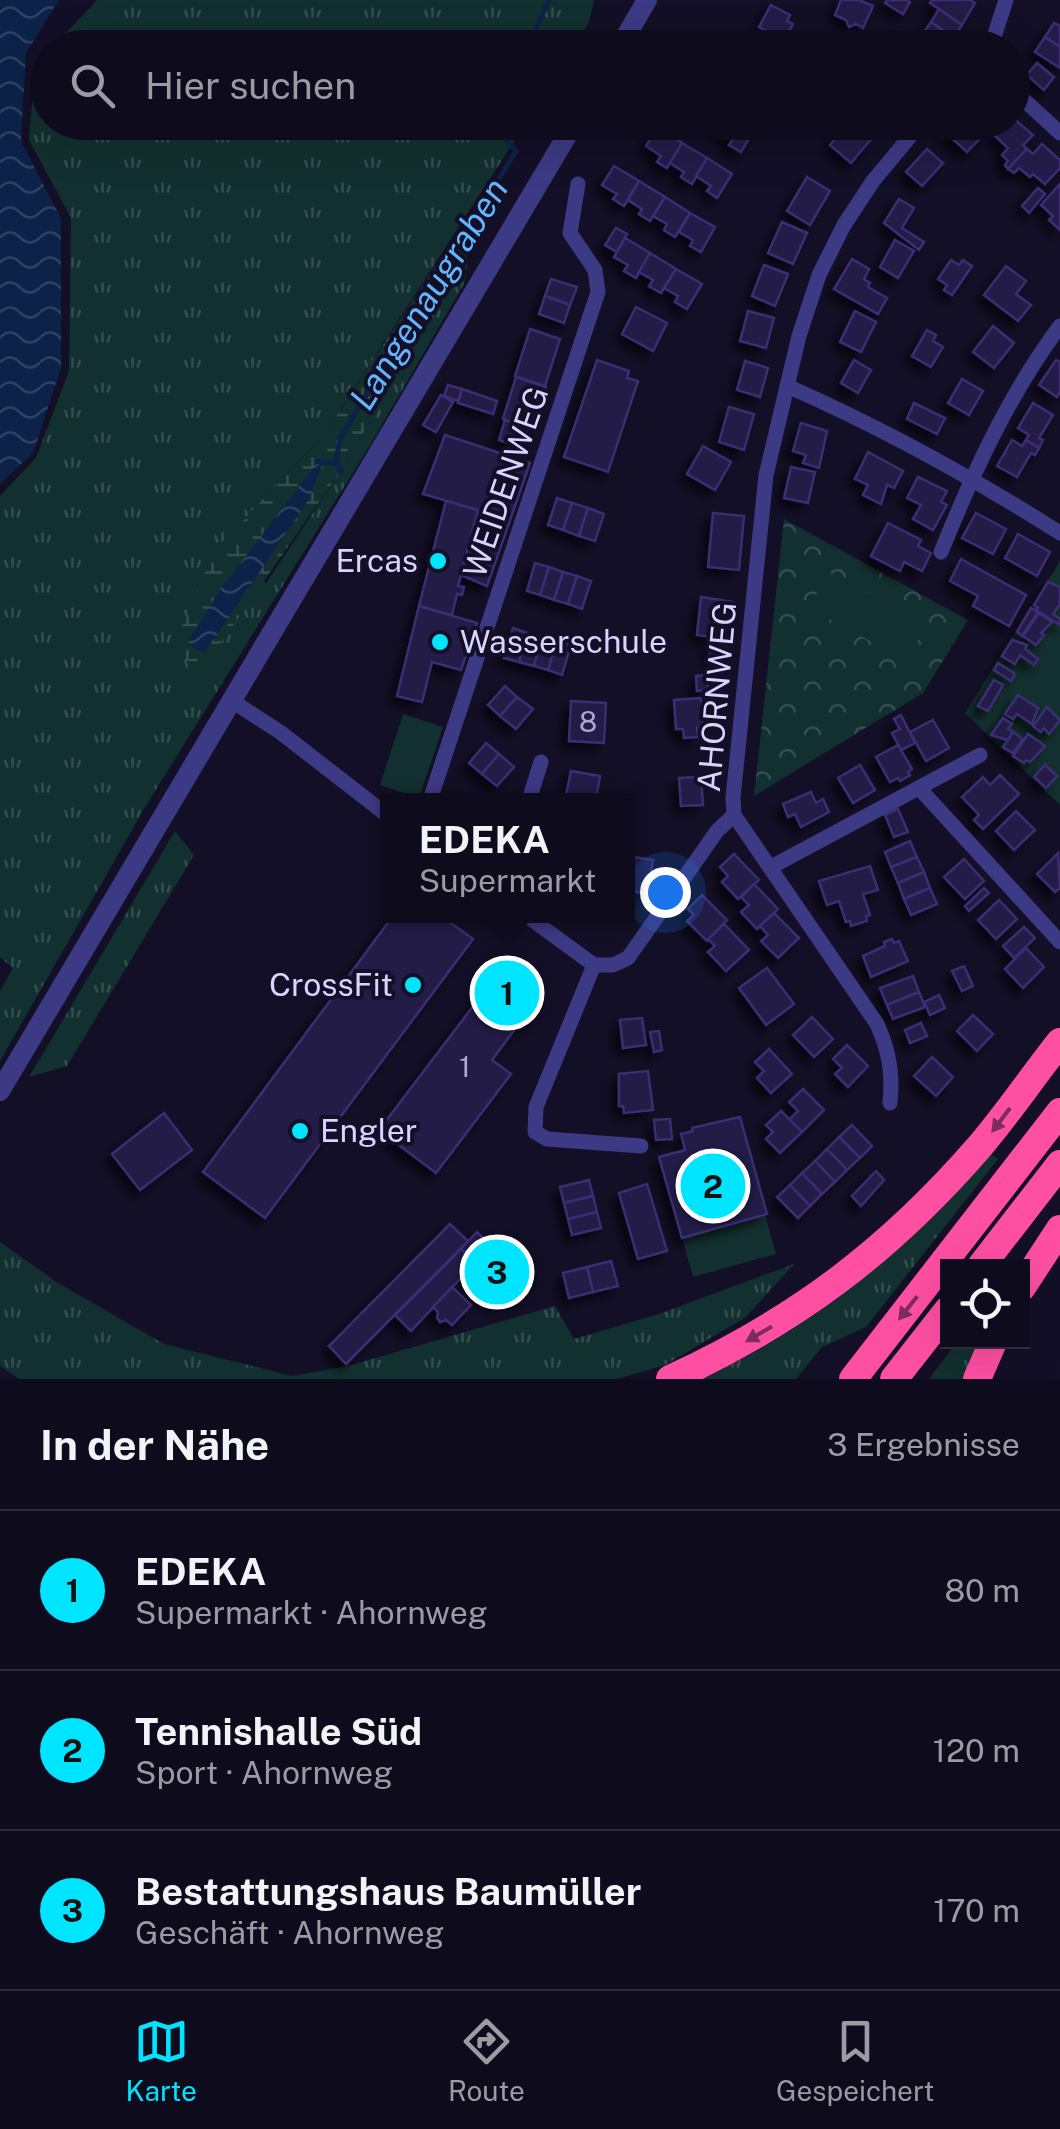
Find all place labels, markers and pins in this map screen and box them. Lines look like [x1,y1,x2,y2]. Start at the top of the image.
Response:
place label: Ercas [335,542,418,579]
marker: Ercas [427,550,449,572]
place label: Wasserschule [460,623,667,660]
marker: Wasserschule [429,631,451,653]
pin: 1 [474,956,540,1030]
place label: CrossFit [269,966,393,1003]
marker: CrossFit [402,974,424,996]
place label: Engler [320,1112,417,1149]
marker: Engler [289,1120,311,1142]
pin: 2 [680,1148,746,1224]
pin: 3 [464,1234,530,1310]

